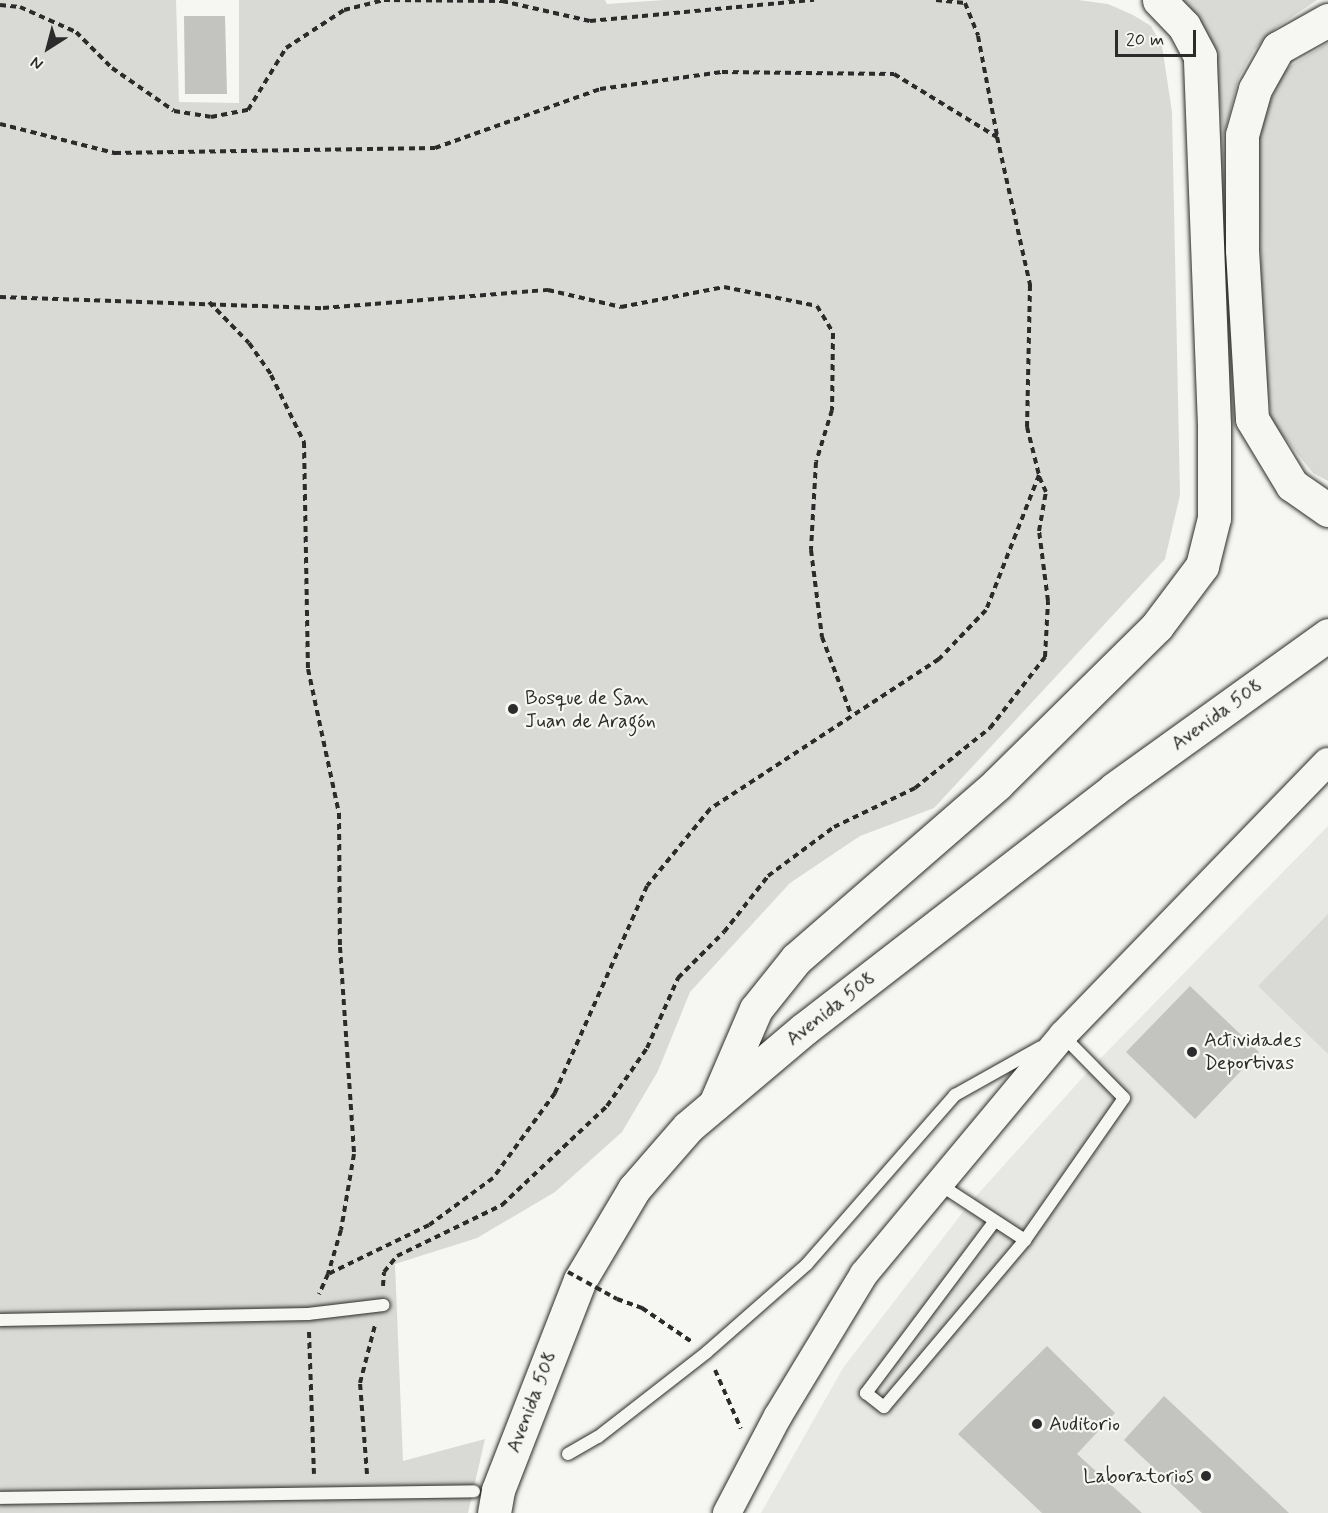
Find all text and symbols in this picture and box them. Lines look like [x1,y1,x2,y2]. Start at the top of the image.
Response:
north arrow [18,18,78,78]
scale bar [1118,18,1199,56]
text: 20 m [1126,28,1164,52]
text: N [27,51,48,75]
street label: Avenida 508 [1167,674,1267,756]
place label: Bosque de San Juan de Aragón [525,686,655,733]
marker: Bosque de San Juan de Aragón [506,702,520,716]
street label: Avenida 508 [782,967,880,1051]
place label: Actividades Deportivas [1204,1028,1302,1075]
marker: Actividades Deportivas [1185,1045,1199,1059]
street label: Avenida 508 [502,1348,562,1456]
place label: Auditorio [1049,1412,1120,1436]
marker: Auditorio [1030,1417,1044,1431]
place label: Laboratorios [1083,1464,1194,1488]
marker: Laboratorios [1199,1469,1213,1483]

